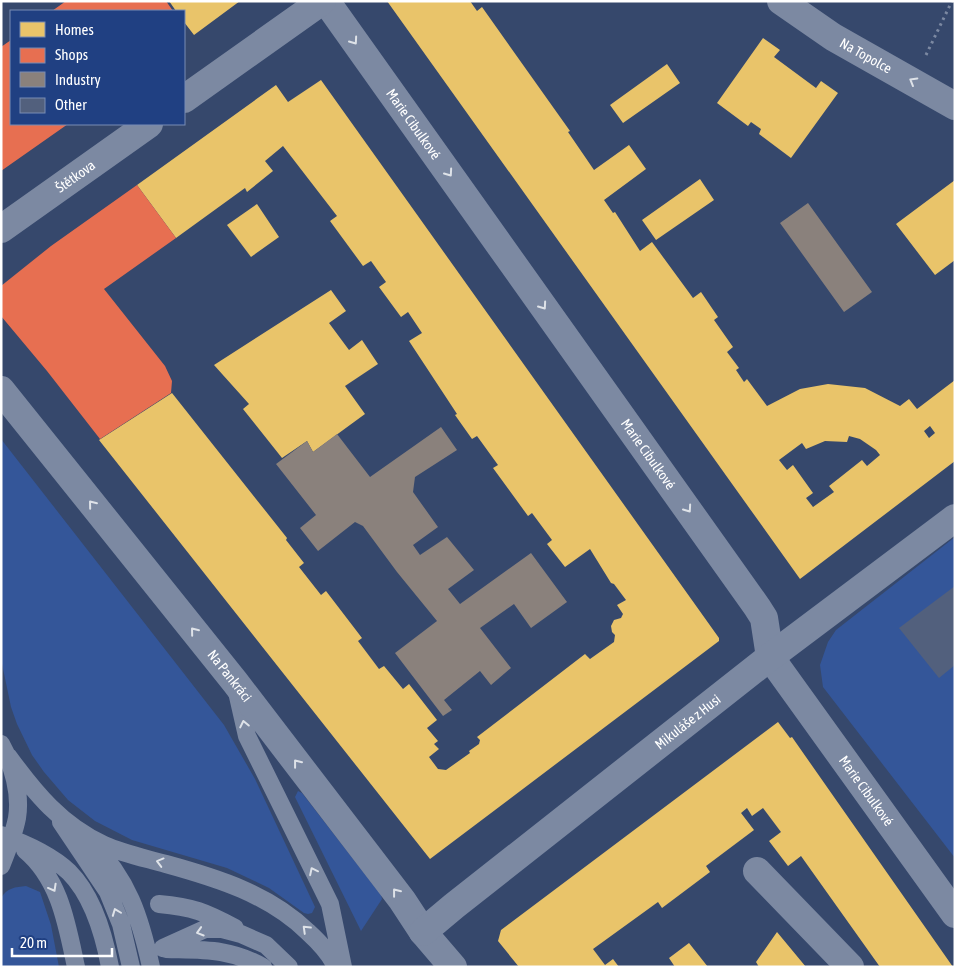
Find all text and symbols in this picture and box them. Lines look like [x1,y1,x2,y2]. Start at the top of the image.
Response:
legend [10,10,185,125]
text: Homes [55,21,94,38]
one-way arrow [348,35,357,45]
street label: Na Topolce [837,35,895,77]
text: Shops [55,46,88,63]
text: Industry [55,71,101,88]
one-way arrow [909,77,918,87]
street label: Marie Cibulkové [383,86,444,162]
text: Other [55,96,87,113]
street label: Štětkova [52,157,98,196]
one-way arrow [443,167,452,177]
one-way arrow [537,300,546,310]
street label: Marie Cibulkové [618,416,679,492]
one-way arrow [89,500,98,509]
one-way arrow [682,503,691,513]
one-way arrow [190,627,199,636]
street label: Na Pankráci [204,647,255,705]
street label: Mikuláše z Husi [652,691,724,753]
one-way arrow [239,720,250,729]
street label: Marie Cibulkové [836,753,897,829]
one-way arrow [295,760,303,769]
one-way arrow [156,858,164,868]
one-way arrow [309,867,319,876]
one-way arrow [47,883,57,892]
one-way arrow [394,889,402,898]
one-way arrow [112,908,122,917]
scale bar [12,926,112,958]
one-way arrow [196,926,204,936]
one-way arrow [302,926,311,935]
text: 20 m [20,934,47,951]

